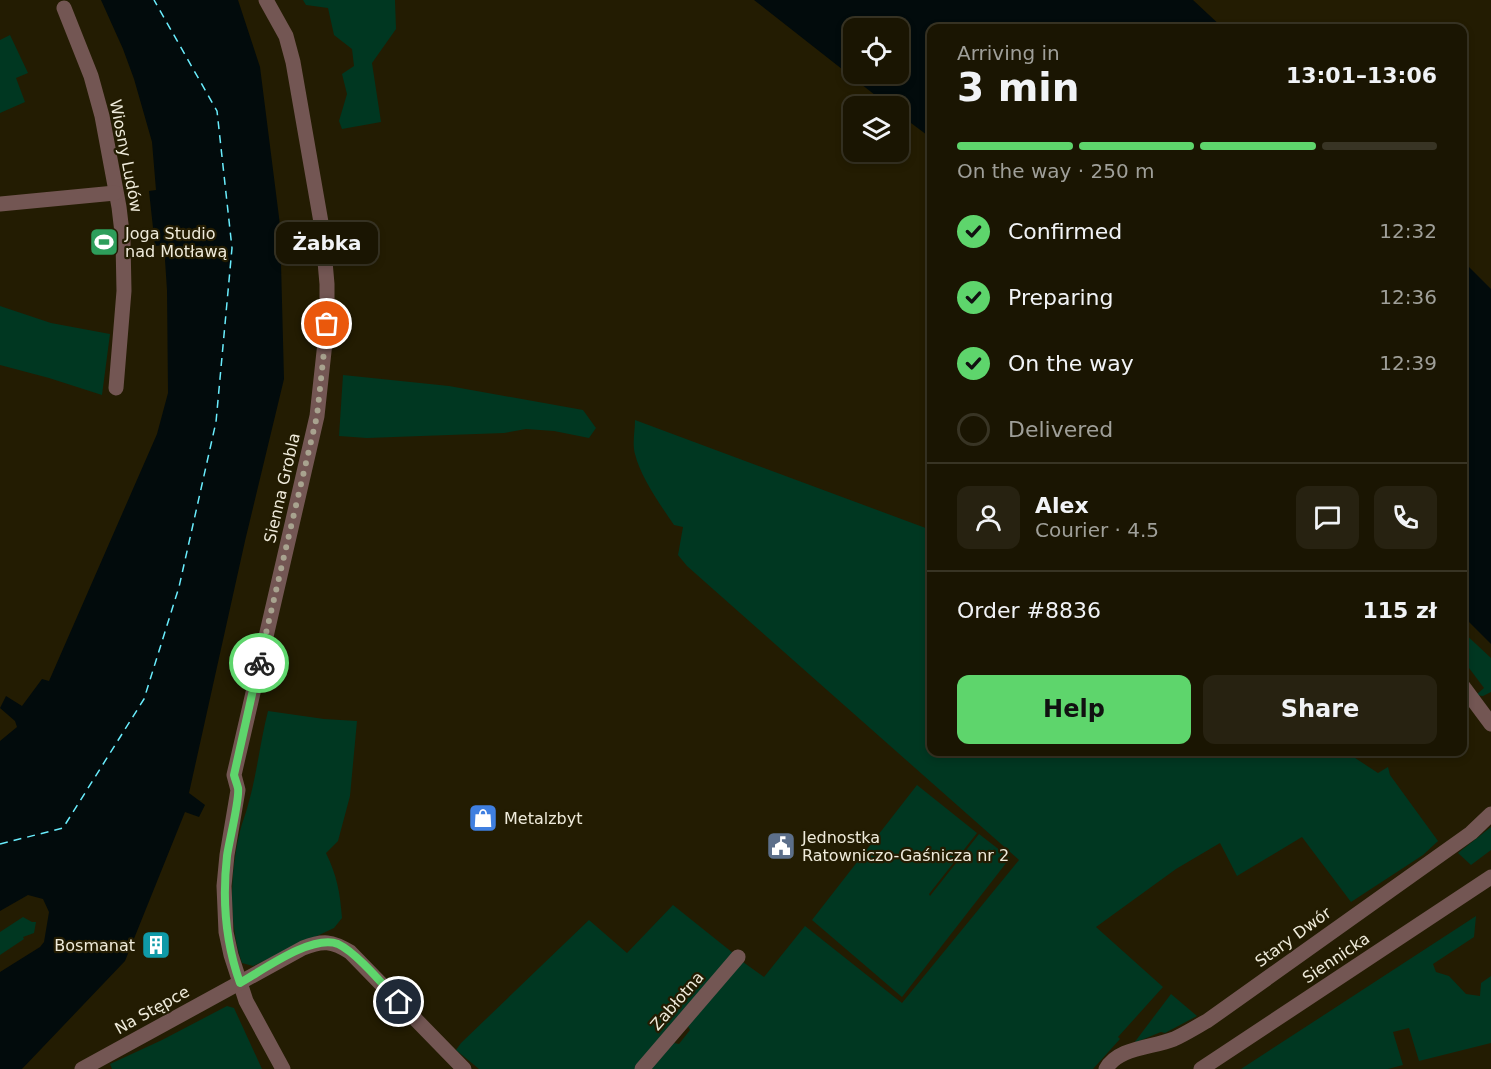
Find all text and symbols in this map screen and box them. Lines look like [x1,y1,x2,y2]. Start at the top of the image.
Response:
map controls [843,18,909,162]
button: locate [843,18,909,84]
text: Arriving in [957,41,1060,65]
text: 13:01–13:06 [1286,63,1437,88]
text: 3 min [957,65,1079,110]
button: layers [843,96,909,162]
street label: Wiosny Ludów [106,98,146,214]
text: On the way · 250 m [957,159,1155,183]
icon: check [957,215,990,248]
text: Confirmed [1008,219,1122,244]
text: 12:32 [1379,219,1437,243]
callout: Żabka [276,222,378,264]
place label: Joga Studio nad Motławą [124,224,227,261]
sports icon: Joga Studio nad Motławą [88,226,120,258]
text: Żabka [292,231,362,255]
icon: check [957,281,990,314]
text: Preparing [1008,285,1114,310]
text: 12:36 [1379,285,1437,309]
pin [301,298,352,349]
icon: bag [310,307,343,340]
icon: check [957,347,990,380]
text: On the way [1008,351,1134,376]
text: 12:39 [1379,351,1437,375]
text: Delivered [1008,417,1113,442]
street label: Sienna Grobla [260,431,304,545]
button: person [957,486,1020,549]
button: chat [1296,486,1359,549]
button: phone [1374,486,1437,549]
text: Alex [1035,493,1089,518]
text: Courier · 4.5 [1035,518,1159,542]
text: Order #8836 [957,598,1101,623]
text: 115 zł [1362,598,1437,623]
courier [229,633,289,693]
icon: bike [243,647,276,680]
button: Help [957,675,1191,744]
button: Share [1203,675,1437,744]
shop icon: Metalzbyt [467,802,499,834]
place label: Metalzbyt [504,809,582,828]
place label: Jednostka Ratowniczo-Gaśnicza nr 2 [801,828,1009,865]
public building icon: Jednostka Ratowniczo-Gaśnicza nr 2 [765,830,797,862]
street label: Stary Dwór [1251,903,1335,971]
building icon: Bosmanat [140,929,172,961]
street label: Siennicka [1299,929,1373,987]
place label: Bosmanat [54,936,135,955]
street label: Zabłotna [646,968,708,1034]
pin [373,976,424,1027]
street label: Na Stępce [112,982,192,1038]
icon: home [382,985,415,1018]

